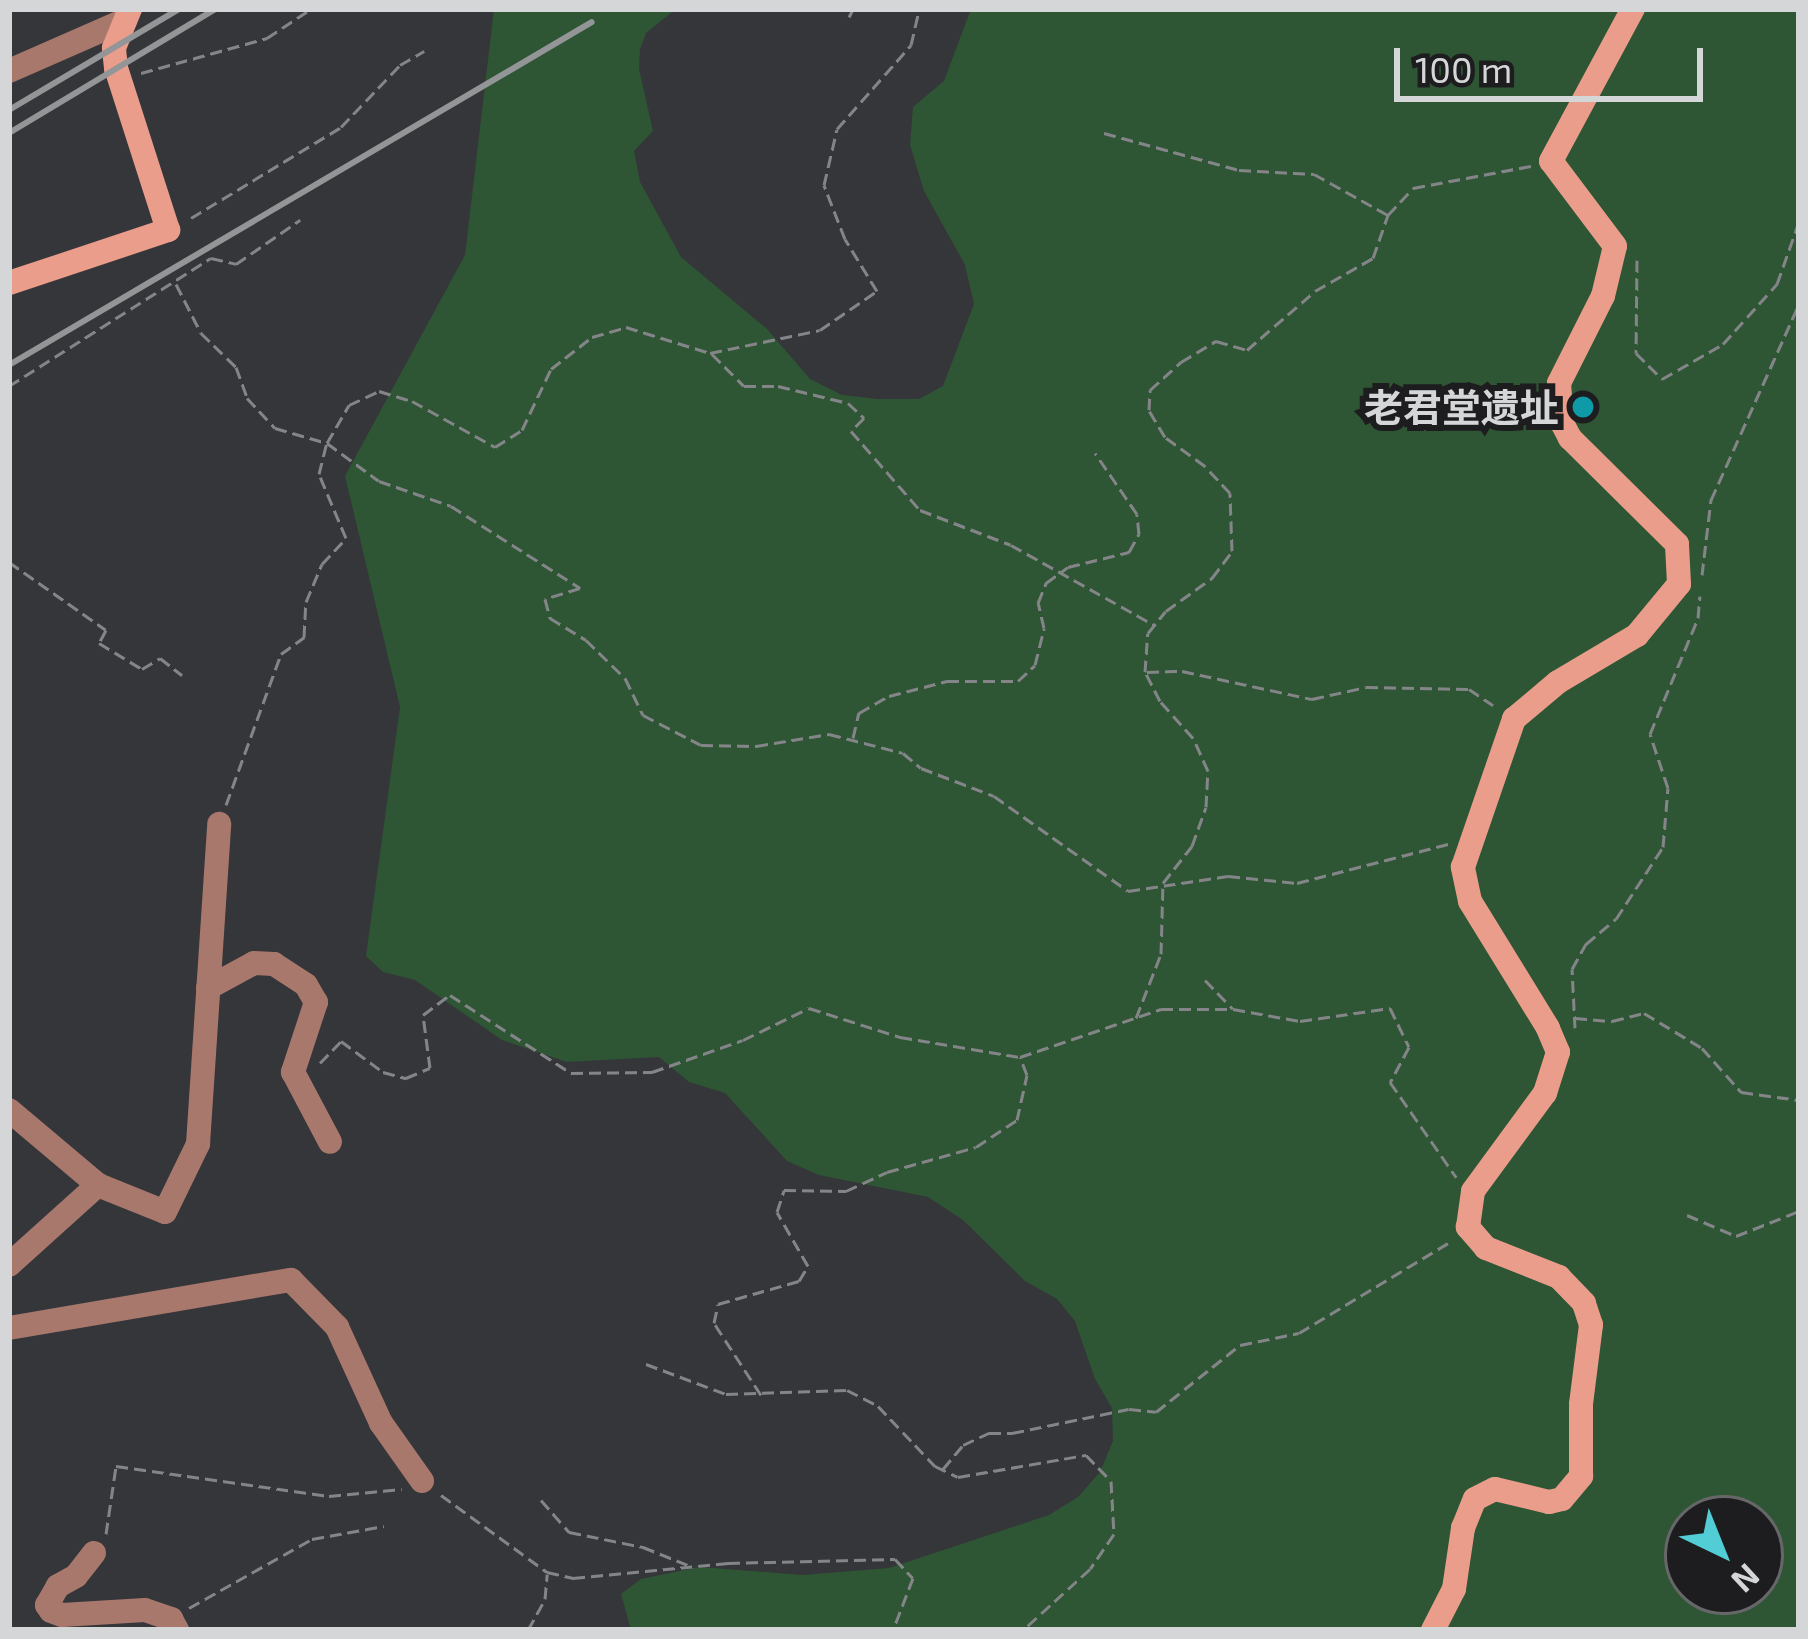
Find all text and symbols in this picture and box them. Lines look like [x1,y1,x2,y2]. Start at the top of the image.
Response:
scale bar [1400,24,1709,98]
text: 100 m [1415,47,1512,90]
place label: 老君堂遗址 [1364,384,1559,430]
marker: 老君堂遗址 [1570,394,1596,420]
north arrow [1664,1495,1784,1615]
text: N [1724,1556,1769,1602]

